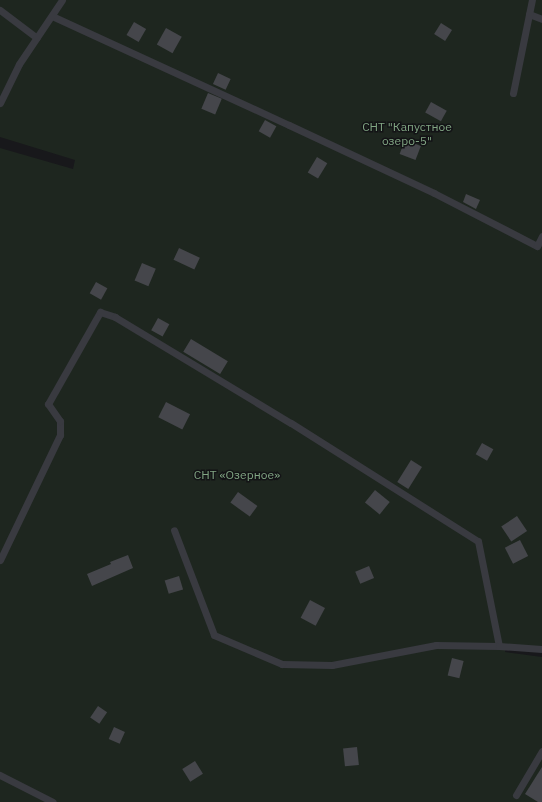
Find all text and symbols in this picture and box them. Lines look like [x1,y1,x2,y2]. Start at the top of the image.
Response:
park label: СНТ "Капустное озеро-5" [362,120,452,148]
park label: СНТ «Озерное» [194,468,280,482]

